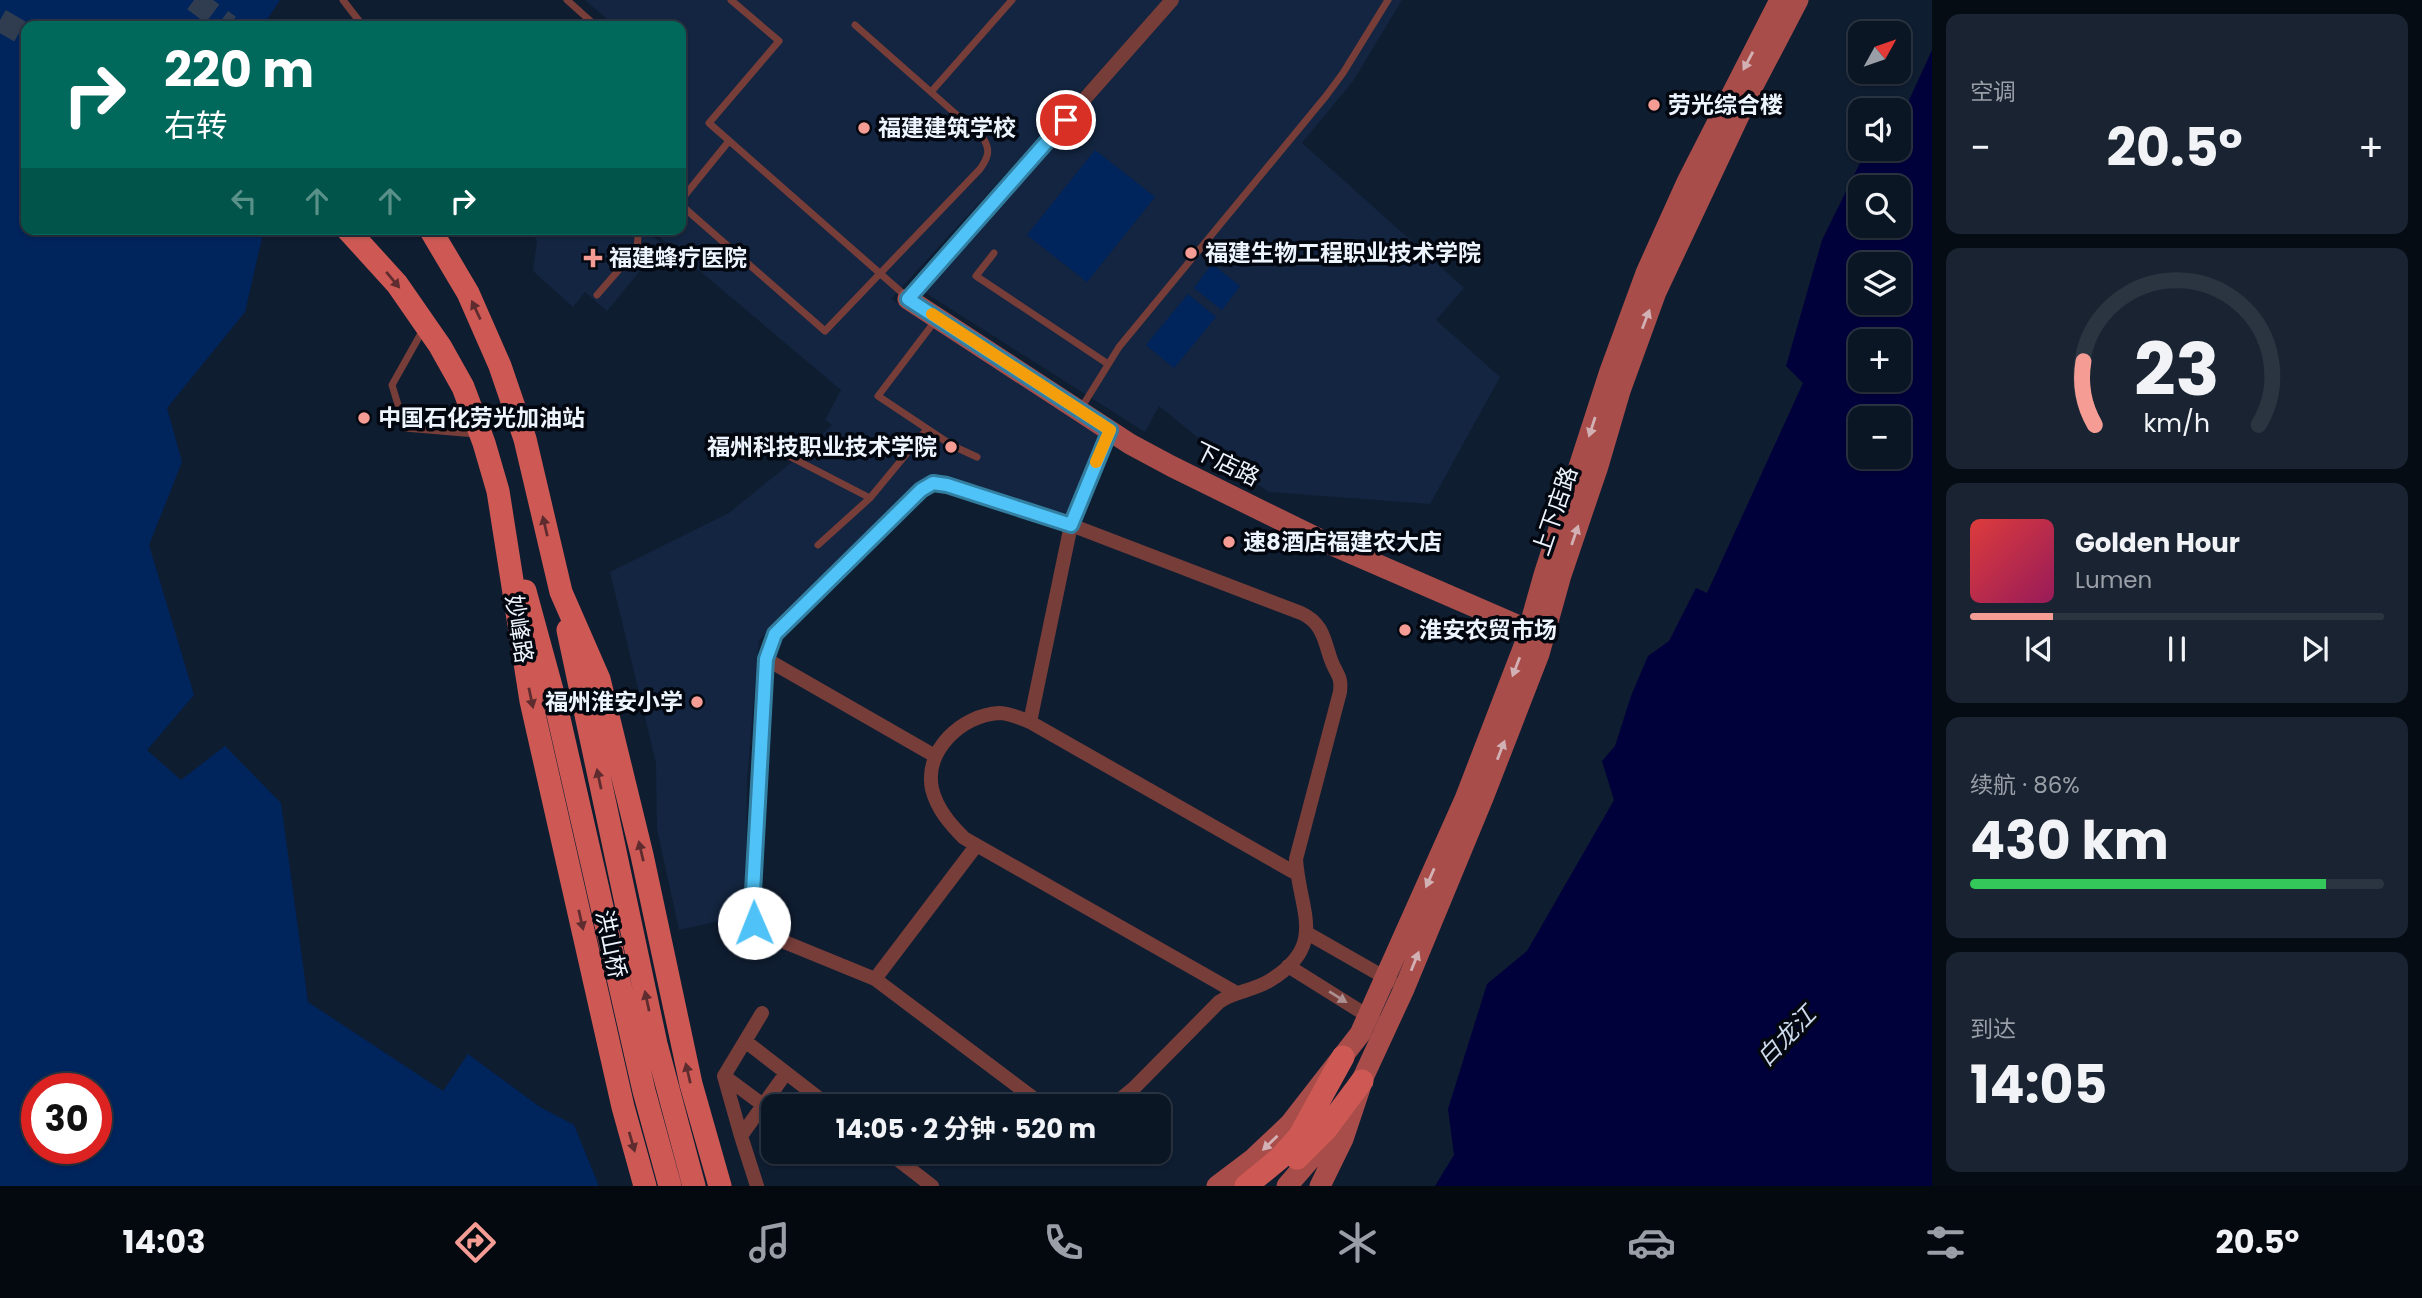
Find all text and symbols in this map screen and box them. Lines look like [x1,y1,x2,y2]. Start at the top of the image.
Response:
north arrow [1848,21,1911,84]
map controls [1848,21,1911,469]
text: 220 m [164,36,314,104]
icon: right [49,49,140,140]
one-way arrow [1742,51,1754,70]
text: 空调 [1970,76,2016,108]
place label: 劳光综合楼 [1668,89,1783,121]
pin [1036,90,1096,150]
marker: 劳光综合楼 [1646,97,1662,113]
button: sound [1848,98,1911,161]
icon: arrive [1047,101,1085,139]
text: 右转 [164,103,228,148]
text: 20.5° [2106,111,2243,184]
place label: 福建建筑学校 [878,112,1016,144]
marker: 福建建筑学校 [856,120,872,136]
text: − [1970,121,1991,174]
text: + [2358,121,2384,174]
button: search [1848,175,1911,238]
icon: left [225,182,263,220]
icon: ahead [298,182,336,220]
icon: ahead [371,182,409,220]
icon: right [444,182,482,220]
place label: 福建生物工程职业技术学院 [1205,237,1481,269]
place label: 福建蜂疗医院 [609,242,747,274]
marker: 福建生物工程职业技术学院 [1183,245,1199,261]
marker: 福建蜂疗医院 [583,248,603,268]
button: layers [1848,252,1911,315]
one-way arrow [385,271,400,288]
one-way arrow [470,300,482,320]
one-way arrow [1641,309,1652,330]
text: 23 [2134,319,2220,420]
button: + [1848,329,1911,392]
place label: 中国石化劳光加油站 [378,402,585,434]
text: km/h [2144,405,2210,440]
button: − [1848,406,1911,469]
marker: 中国石化劳光加油站 [356,410,372,426]
one-way arrow [1586,417,1597,438]
place label: 福州科技职业技术学院 [707,431,937,463]
street label: 下店路 [1189,434,1265,494]
marker: 福州科技职业技术学院 [943,439,959,455]
street label: 上下店路 [1525,462,1585,560]
one-way arrow [539,515,550,537]
one-way arrow [1570,525,1581,546]
text: Golden Hour [2075,525,2240,561]
place label: 速8酒店福建农大店 [1243,526,1442,558]
marker: 速8酒店福建农大店 [1221,534,1237,550]
text: Lumen [2075,564,2152,596]
street label: 妙峰路 [498,592,540,666]
place label: 淮安农贸市场 [1419,614,1557,646]
marker: 淮安农贸市场 [1397,622,1413,638]
icon: previous [2020,630,2058,668]
icon: pause [2158,630,2196,668]
icon: next [2296,630,2334,668]
one-way arrow [1510,657,1521,678]
place label: 福州淮安小学 [545,686,683,718]
one-way arrow [525,687,536,709]
marker: 福州淮安小学 [689,694,705,710]
one-way arrow [1496,740,1507,761]
one-way arrow [593,768,604,790]
text: 续航 · 86% [1970,769,2080,801]
text: 430 km [1970,804,2169,877]
one-way arrow [635,840,646,862]
one-way arrow [1424,868,1436,888]
position arrow [717,886,791,960]
street label: 洪山桥 [588,907,634,981]
one-way arrow [576,909,587,931]
one-way arrow [1410,950,1421,971]
one-way arrow [641,990,652,1012]
one-way arrow [1328,991,1347,1003]
water label: 白龙江 [1749,996,1825,1073]
text: 到达 [1970,1013,2016,1045]
text: 14:05 [1970,1048,2107,1121]
one-way arrow [682,1062,693,1084]
speed limit sign: 30 [21,1073,112,1164]
text: 14:05 · 2 分钟 · 520 m [836,1111,1096,1147]
one-way arrow [627,1131,638,1153]
one-way arrow [1262,1134,1279,1150]
icon: directions [451,1218,500,1267]
icon: music [745,1218,794,1267]
icon: phone [1039,1218,1088,1267]
icon: climate [1333,1218,1382,1267]
icon: car [1627,1218,1676,1267]
icon: filters [1921,1218,1970,1267]
text: 14:03 [123,1219,206,1264]
text: 20.5° [2216,1219,2299,1264]

